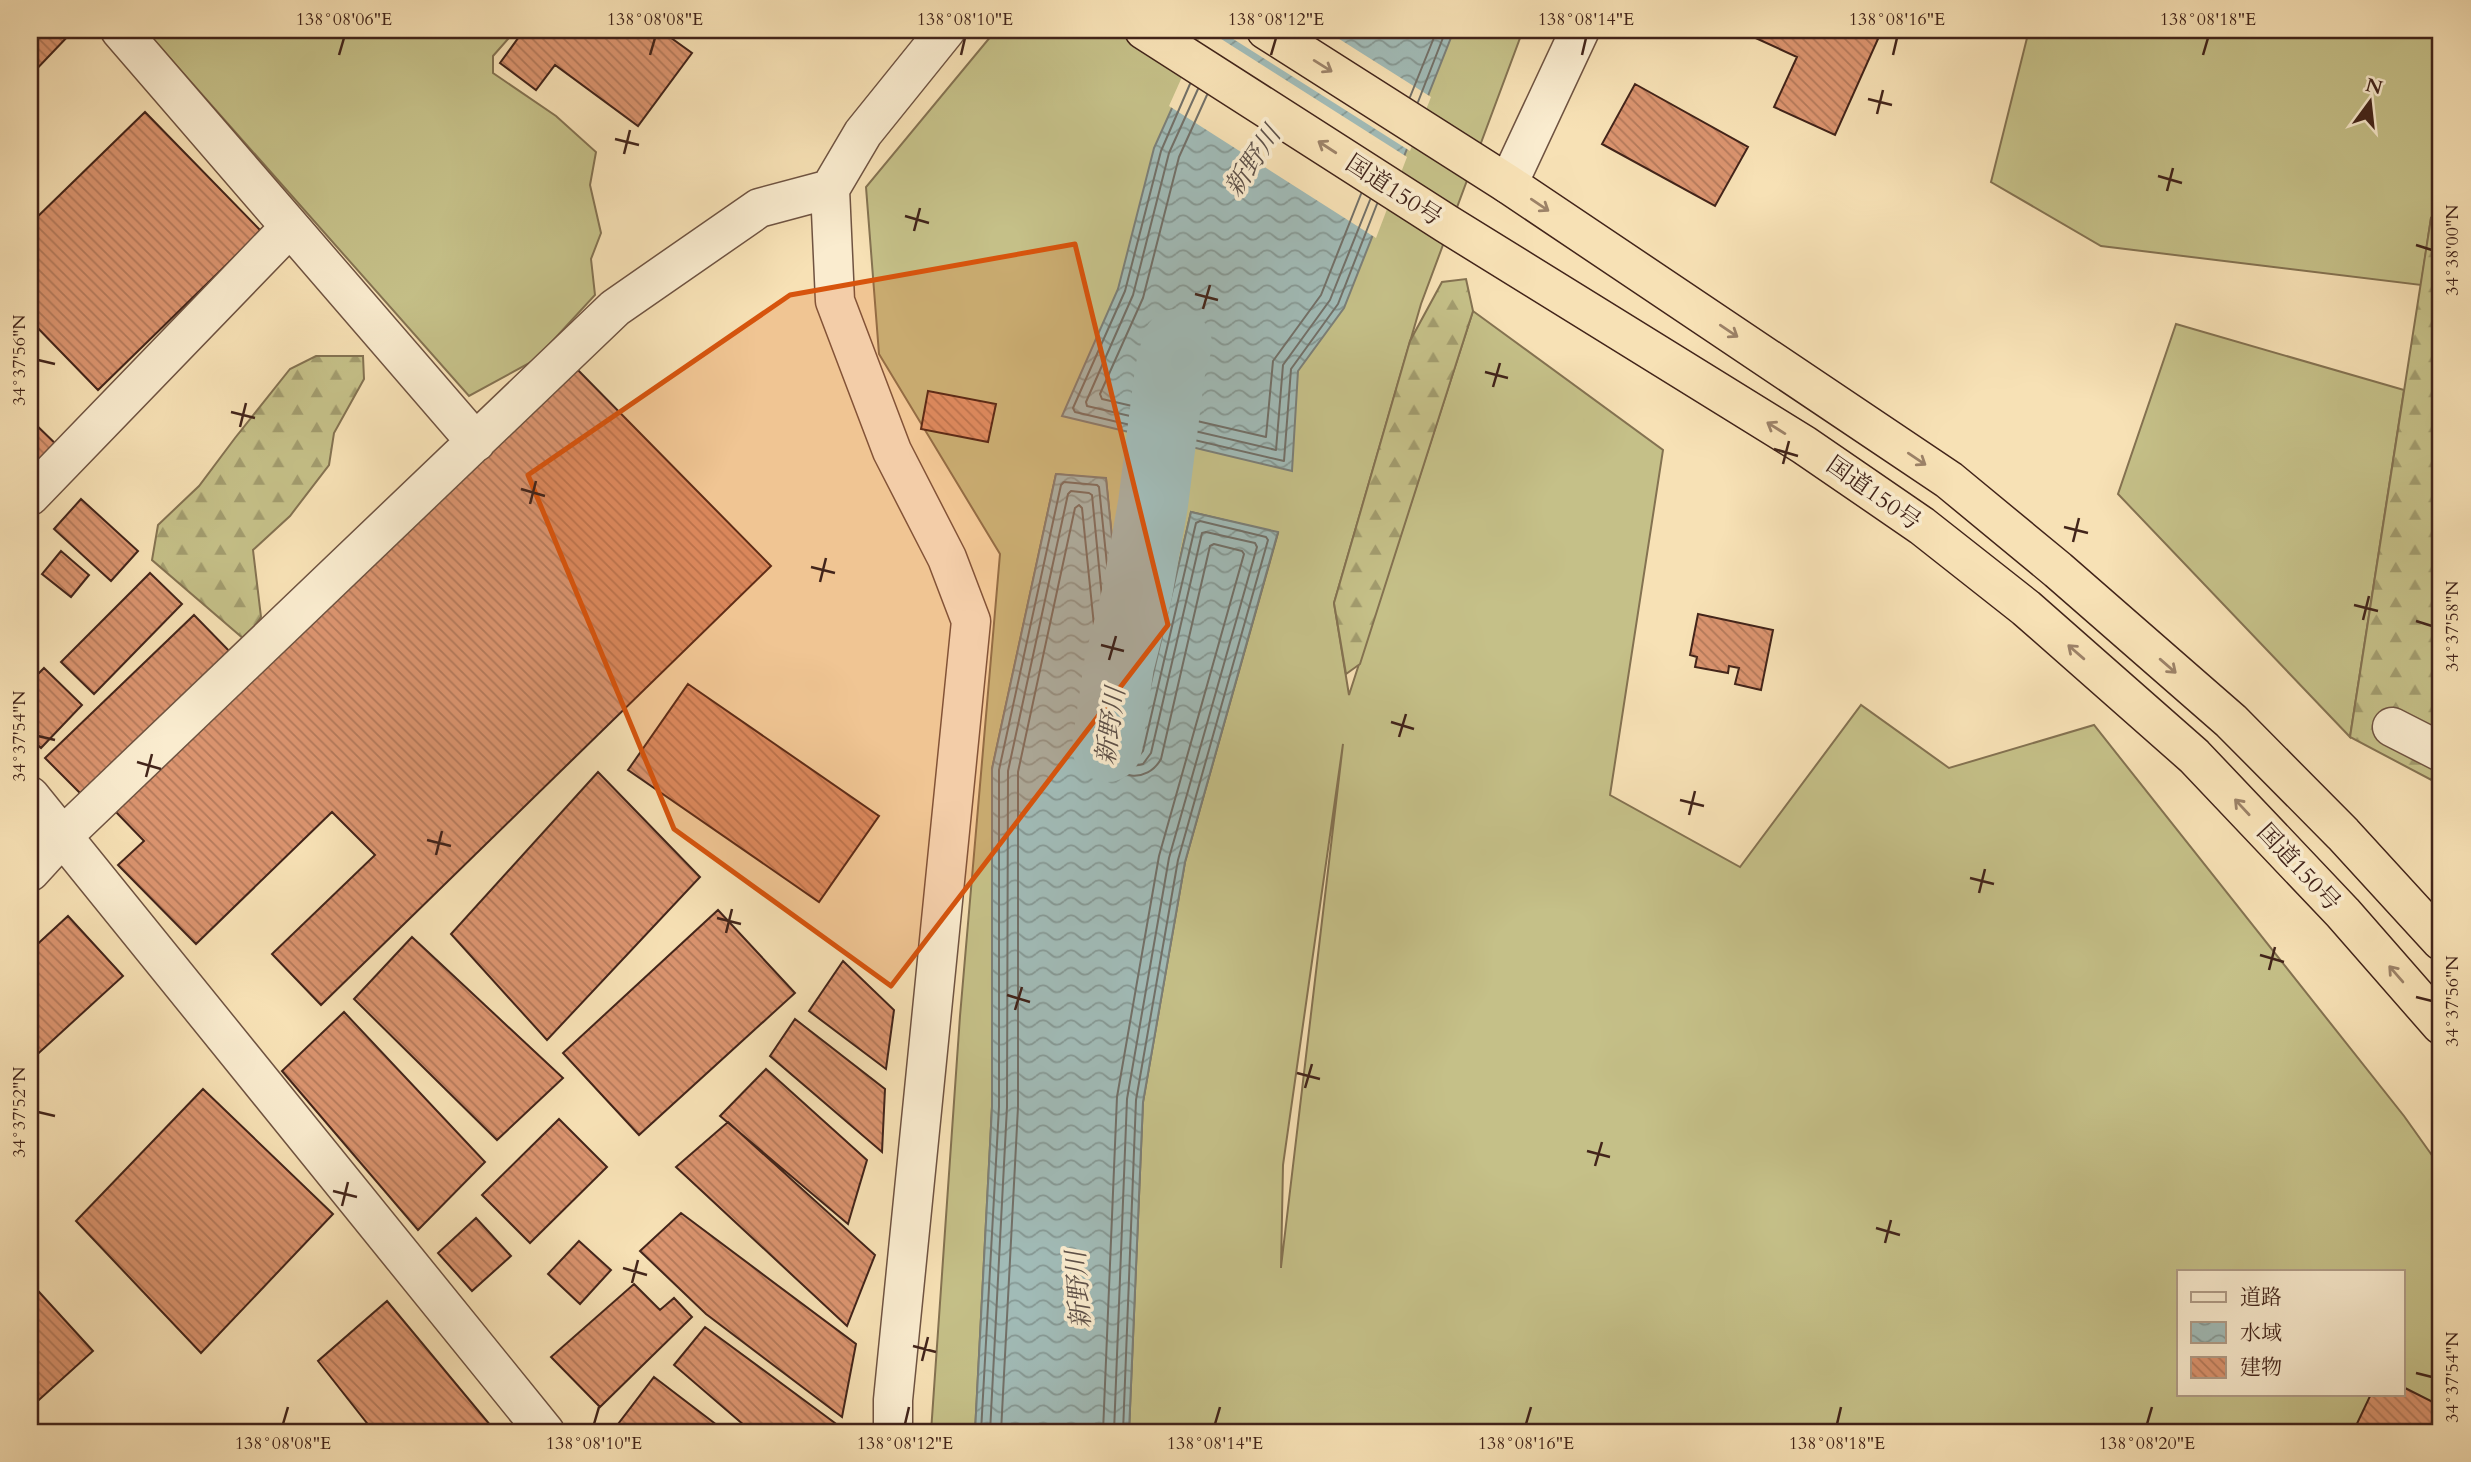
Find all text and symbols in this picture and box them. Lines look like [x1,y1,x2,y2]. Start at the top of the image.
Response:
text: 138°08'06"E [296,7,392,32]
text: 138°08'08"E [607,7,703,32]
text: 138°08'10"E [917,7,1013,32]
text: 138°08'12"E [1228,7,1324,32]
text: 138°08'14"E [1538,7,1634,32]
text: 138°08'16"E [1849,7,1945,32]
text: 138°08'18"E [2160,7,2256,32]
one-way arrow [1313,59,1332,74]
north arrow [2334,66,2404,136]
text: N [2363,72,2386,101]
water label: 新野川 [1216,117,1290,203]
one-way arrow [1318,140,1338,154]
street label: 国道150号 [1339,147,1448,234]
one-way arrow [1530,197,1549,212]
text: 34°38'00"N [2440,204,2465,296]
text: 34°37'56"N [7,314,32,406]
one-way arrow [1719,324,1738,339]
one-way arrow [1767,420,1787,434]
street label: 国道150号 [1820,449,1928,538]
one-way arrow [1907,452,1926,466]
text: 34°37'58"N [2440,580,2465,672]
one-way arrow [2067,644,2085,660]
one-way arrow [2159,658,2177,674]
water label: 新野川 [1088,682,1134,767]
text: 34°37'54"N [7,690,32,782]
one-way arrow [2234,798,2250,816]
street label: 国道150号 [2249,816,2348,918]
text: 34°37'56"N [2440,955,2465,1047]
one-way arrow [2388,965,2404,983]
text: 34°37'52"N [7,1066,32,1158]
water label: 新野川 [1058,1247,1099,1330]
legend [2177,1270,2404,1396]
text: 道路 [2240,1283,2282,1312]
text: 水域 [2240,1319,2282,1348]
text: 34°37'54"N [2440,1331,2465,1423]
text: 建物 [2240,1353,2282,1382]
text: 138°08'08"E [235,1431,331,1456]
text: 138°08'10"E [546,1431,642,1456]
text: 138°08'12"E [857,1431,953,1456]
text: 138°08'14"E [1167,1431,1263,1456]
text: 138°08'16"E [1478,1431,1574,1456]
text: 138°08'18"E [1789,1431,1885,1456]
text: 138°08'20"E [2099,1431,2195,1456]

